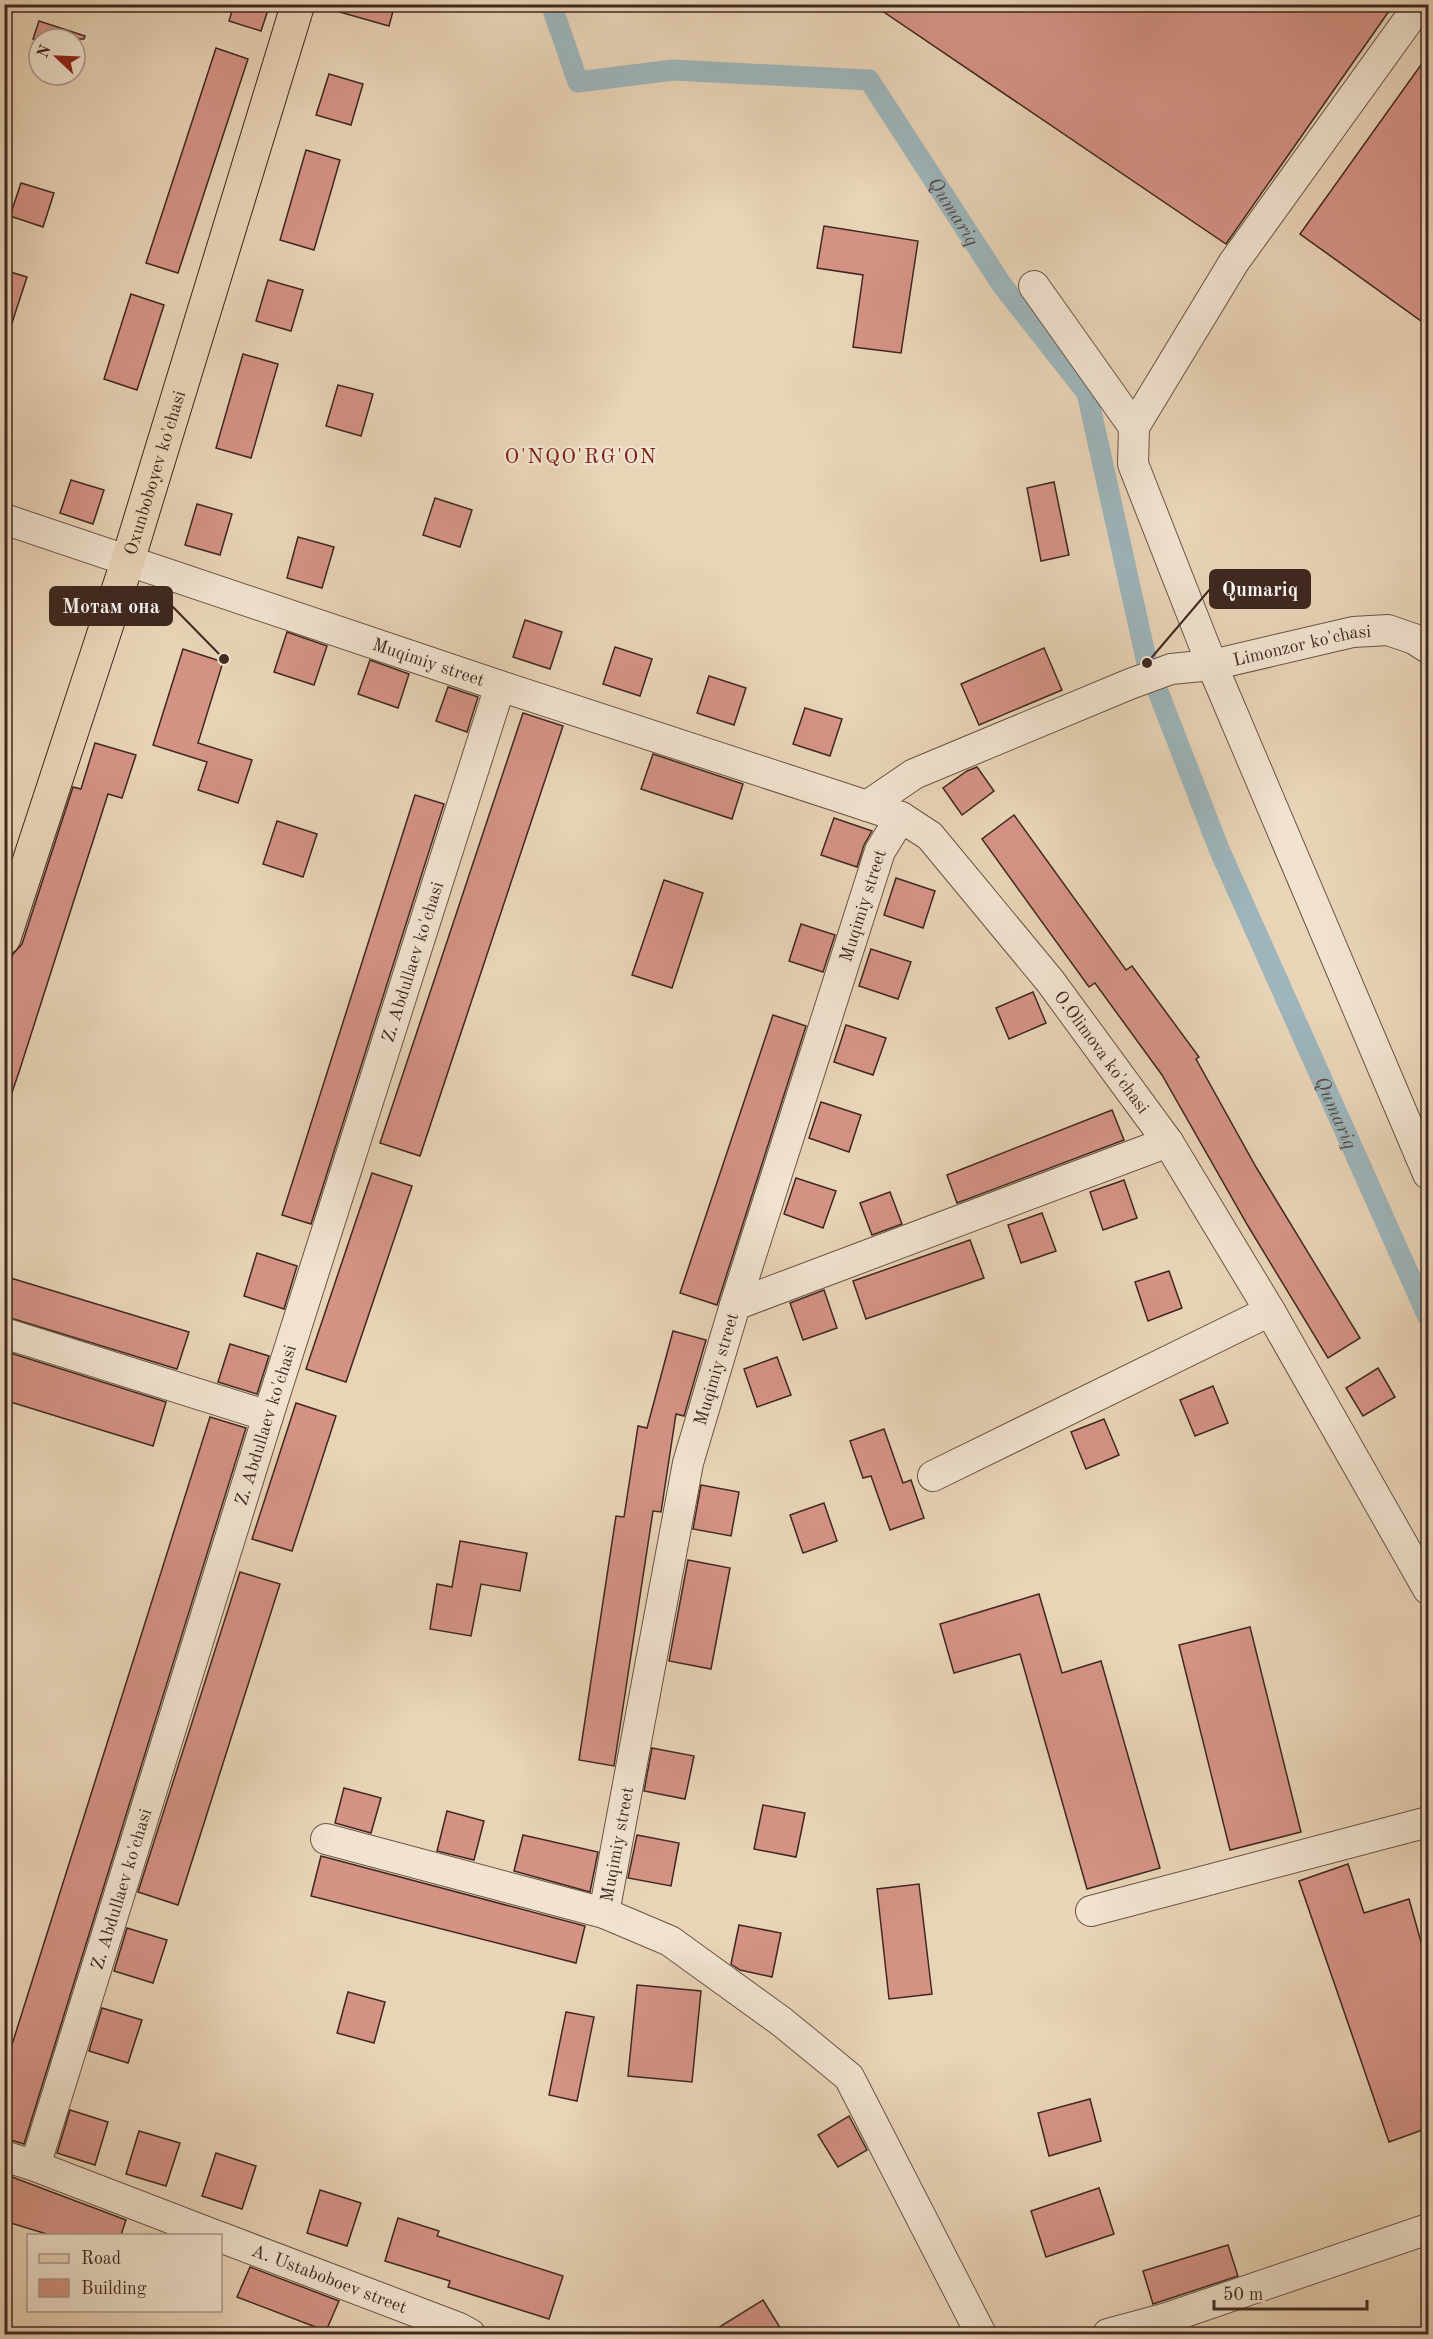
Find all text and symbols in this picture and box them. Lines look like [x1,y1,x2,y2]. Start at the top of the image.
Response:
north arrow [27,27,87,87]
text: N [35,42,55,61]
water label: Qumariq [923,174,982,251]
street label: Oxunboboyev ko'chasi [122,389,189,558]
district label: O'NQO'RG'ON [505,447,657,468]
callout: Qumariq [1210,570,1310,608]
text: Qumariq [1222,581,1298,601]
callout: Мотам она [50,587,172,625]
text: Мотам она [62,598,160,618]
street label: Limonzor ko'chasi [1231,623,1372,670]
street label: Muqimiy street [370,636,486,690]
street label: Muqimiy street [837,847,890,964]
street label: Z. Abdullaev ko'chasi [379,879,447,1044]
street label: O.Olimova ko'chasi [1050,988,1152,1117]
water label: Qumariq [1310,1074,1360,1153]
street label: Muqimiy street [692,1311,742,1428]
street label: Z. Abdullaev ko'chasi [233,1343,300,1508]
street label: Muqimiy street [598,1785,637,1903]
street label: Z. Abdullaev ko'chasi [89,1807,155,1972]
legend [27,2234,222,2312]
street label: A. Ustaboboev street [249,2242,409,2317]
text: Road [81,2250,121,2268]
scale bar [1214,2273,1367,2311]
text: Building [81,2280,147,2298]
text: 50 m [1223,2286,1263,2304]

